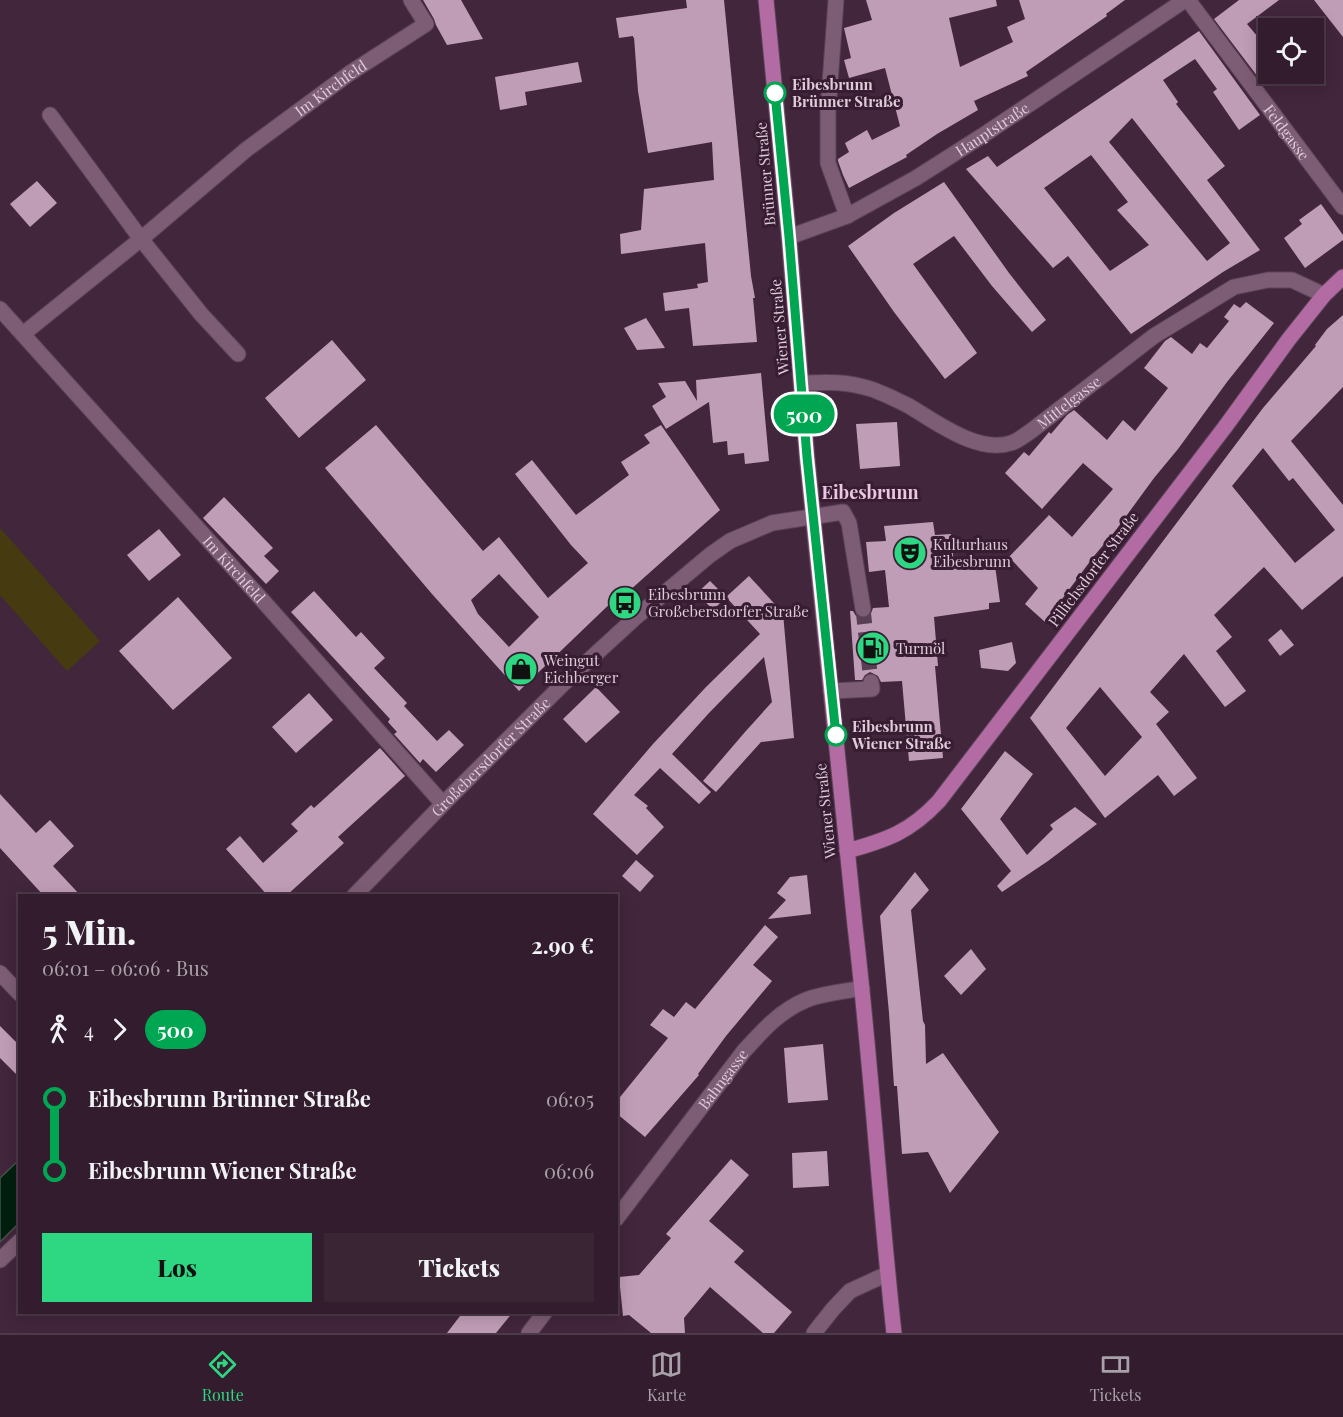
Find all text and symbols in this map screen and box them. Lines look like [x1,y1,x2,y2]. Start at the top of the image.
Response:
map controls [1258,18,1324,84]
button: locate [1258,18,1324,84]
street label: Im Kirchfeld [290,55,370,121]
place label: Eibesbrunn Brünner Straße [792,74,901,111]
marker: Eibesbrunn Brünner Straße [764,82,786,104]
street label: Hauptstraße [952,97,1033,160]
street label: Feldgasse [1259,100,1314,164]
street label: Brünner Straße [750,121,780,227]
street label: Wiener Straße [765,278,793,377]
street label: Mittelgasse [1032,371,1105,433]
line badge: 500 [770,394,838,434]
text: 500 [786,400,822,428]
district label: Eibesbrunn [822,480,918,504]
street label: Pillichsdorfer Straße [1043,508,1143,630]
street label: Im Kirchfeld [199,531,270,607]
place label: Kulturhaus Eibesbrunn [933,534,1011,571]
theatre icon: Kulturhaus Eibesbrunn [892,535,928,571]
place label: Eibesbrunn Großebersdorfer Straße [648,584,809,621]
bus stop icon: Eibesbrunn Großebersdorfer Straße [607,585,643,621]
fuel station icon: Turmöl [855,630,891,666]
place label: Turmöl [896,638,945,658]
place label: Weingut Eichberger [543,650,619,687]
shop icon: Weingut Eichberger [503,651,539,687]
street label: Großebersdorfer Straße [426,693,554,821]
place label: Eibesbrunn Wiener Straße [851,716,952,753]
marker: Eibesbrunn Wiener Straße [825,724,847,746]
street label: Wiener Straße [810,762,840,861]
text: 5 Min. [42,909,136,953]
text: 2.90 € [531,930,594,960]
text: 06:01 – 06:06 · Bus [42,954,209,981]
icon: walk [42,1013,75,1046]
icon: forward [103,1013,136,1046]
text: 500 [157,1015,194,1043]
text: 4 [84,1016,94,1043]
street label: Bahngasse [693,1045,752,1113]
text: Eibesbrunn Brünner Straße [88,1083,371,1113]
text: 06:05 [546,1085,594,1112]
text: Eibesbrunn Wiener Straße [88,1155,357,1185]
text: 06:06 [544,1157,594,1184]
button: Los [42,1233,312,1302]
button: Tickets [324,1233,594,1302]
tab: Route [202,1348,244,1405]
tab: Karte [647,1348,686,1405]
tab: Tickets [1090,1348,1141,1405]

